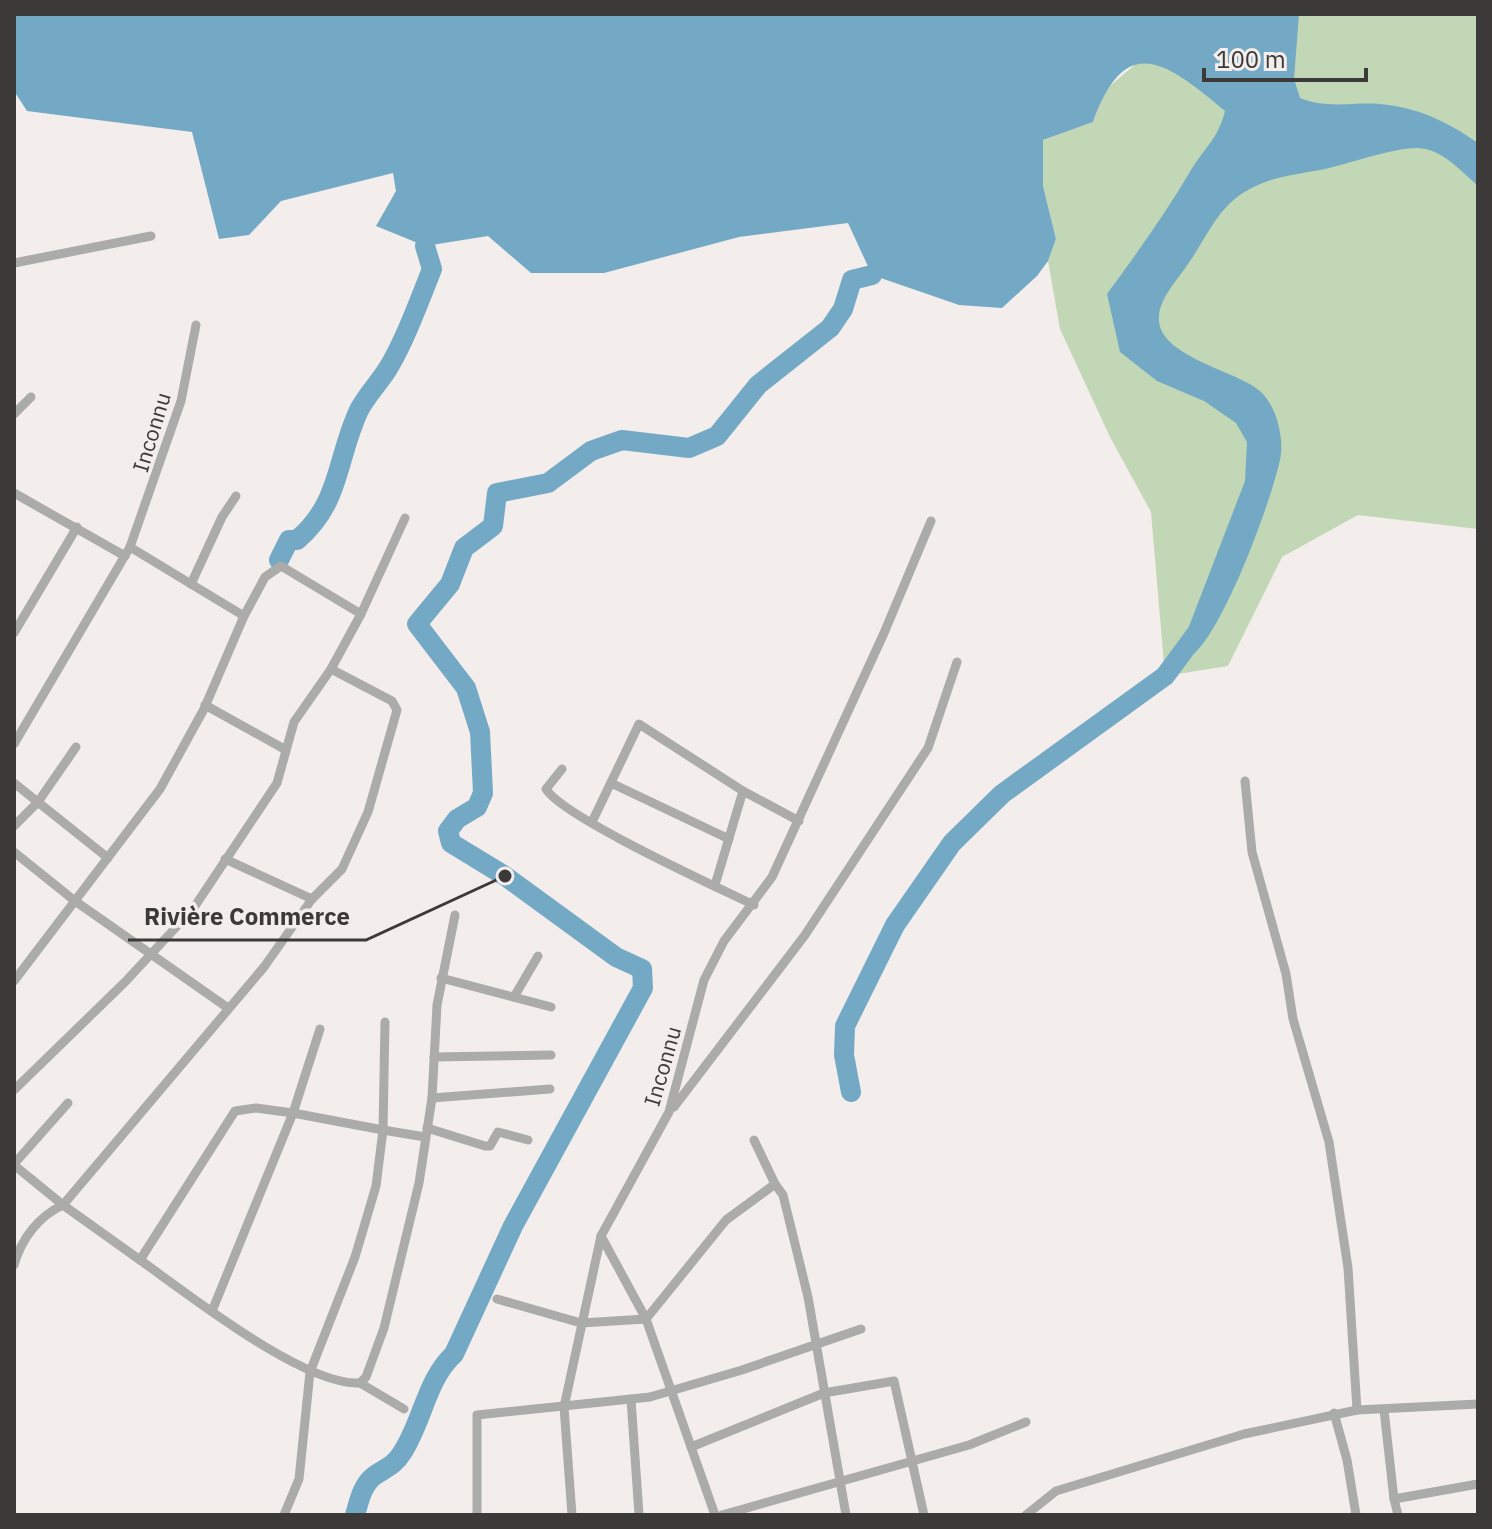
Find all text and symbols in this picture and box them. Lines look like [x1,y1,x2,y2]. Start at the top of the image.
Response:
scale bar [1204,32,1366,82]
text: 100 m [1216,43,1286,75]
street label: Inconnu [125,389,177,475]
callout: Rivière Commerce [128,892,366,940]
text: Rivière Commerce [144,900,350,932]
street label: Inconnu [637,1023,687,1109]

